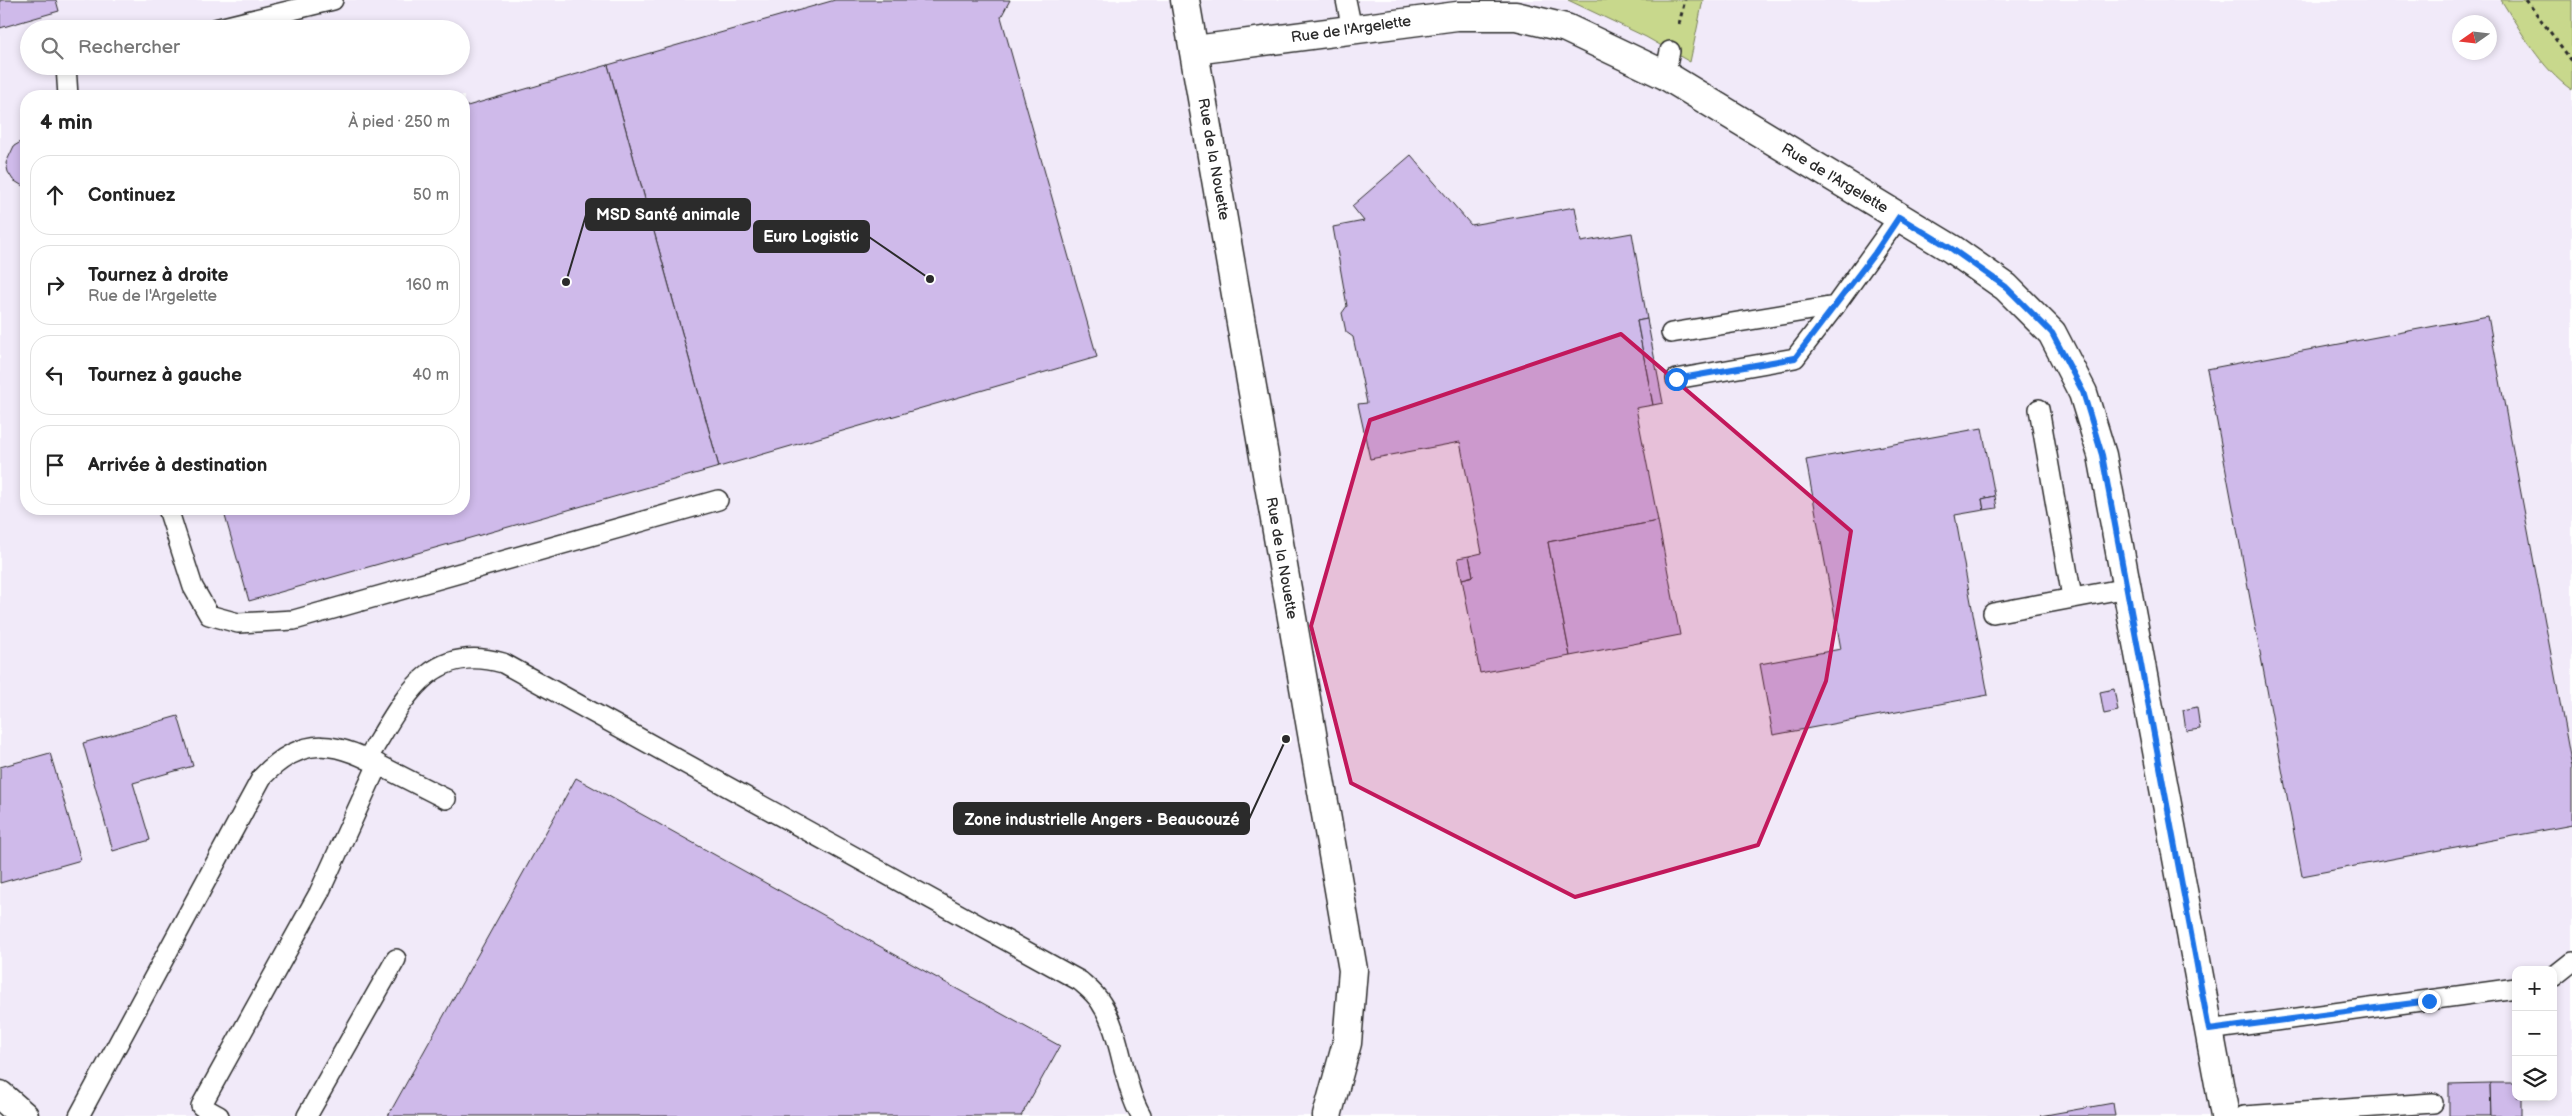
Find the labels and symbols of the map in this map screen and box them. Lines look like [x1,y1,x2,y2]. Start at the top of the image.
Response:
street label: Rue de l'Argelette [1290,12,1412,47]
north arrow [2452,15,2497,60]
street label: Rue de la Nouette [1193,96,1234,222]
street label: Rue de l'Argelette [1778,139,1892,218]
callout: MSD Santé animale [586,199,750,230]
text: MSD Santé animale [596,206,740,225]
callout: Euro Logistic [754,221,869,252]
text: Euro Logistic [763,228,859,247]
route start [1665,368,1688,391]
street label: Rue de la Nouette [1261,495,1302,621]
callout: Zone industrielle Angers - Beaucouzé [954,803,1249,834]
text: Zone industrielle Angers - Beaucouzé [964,811,1240,830]
route end [2418,990,2441,1013]

